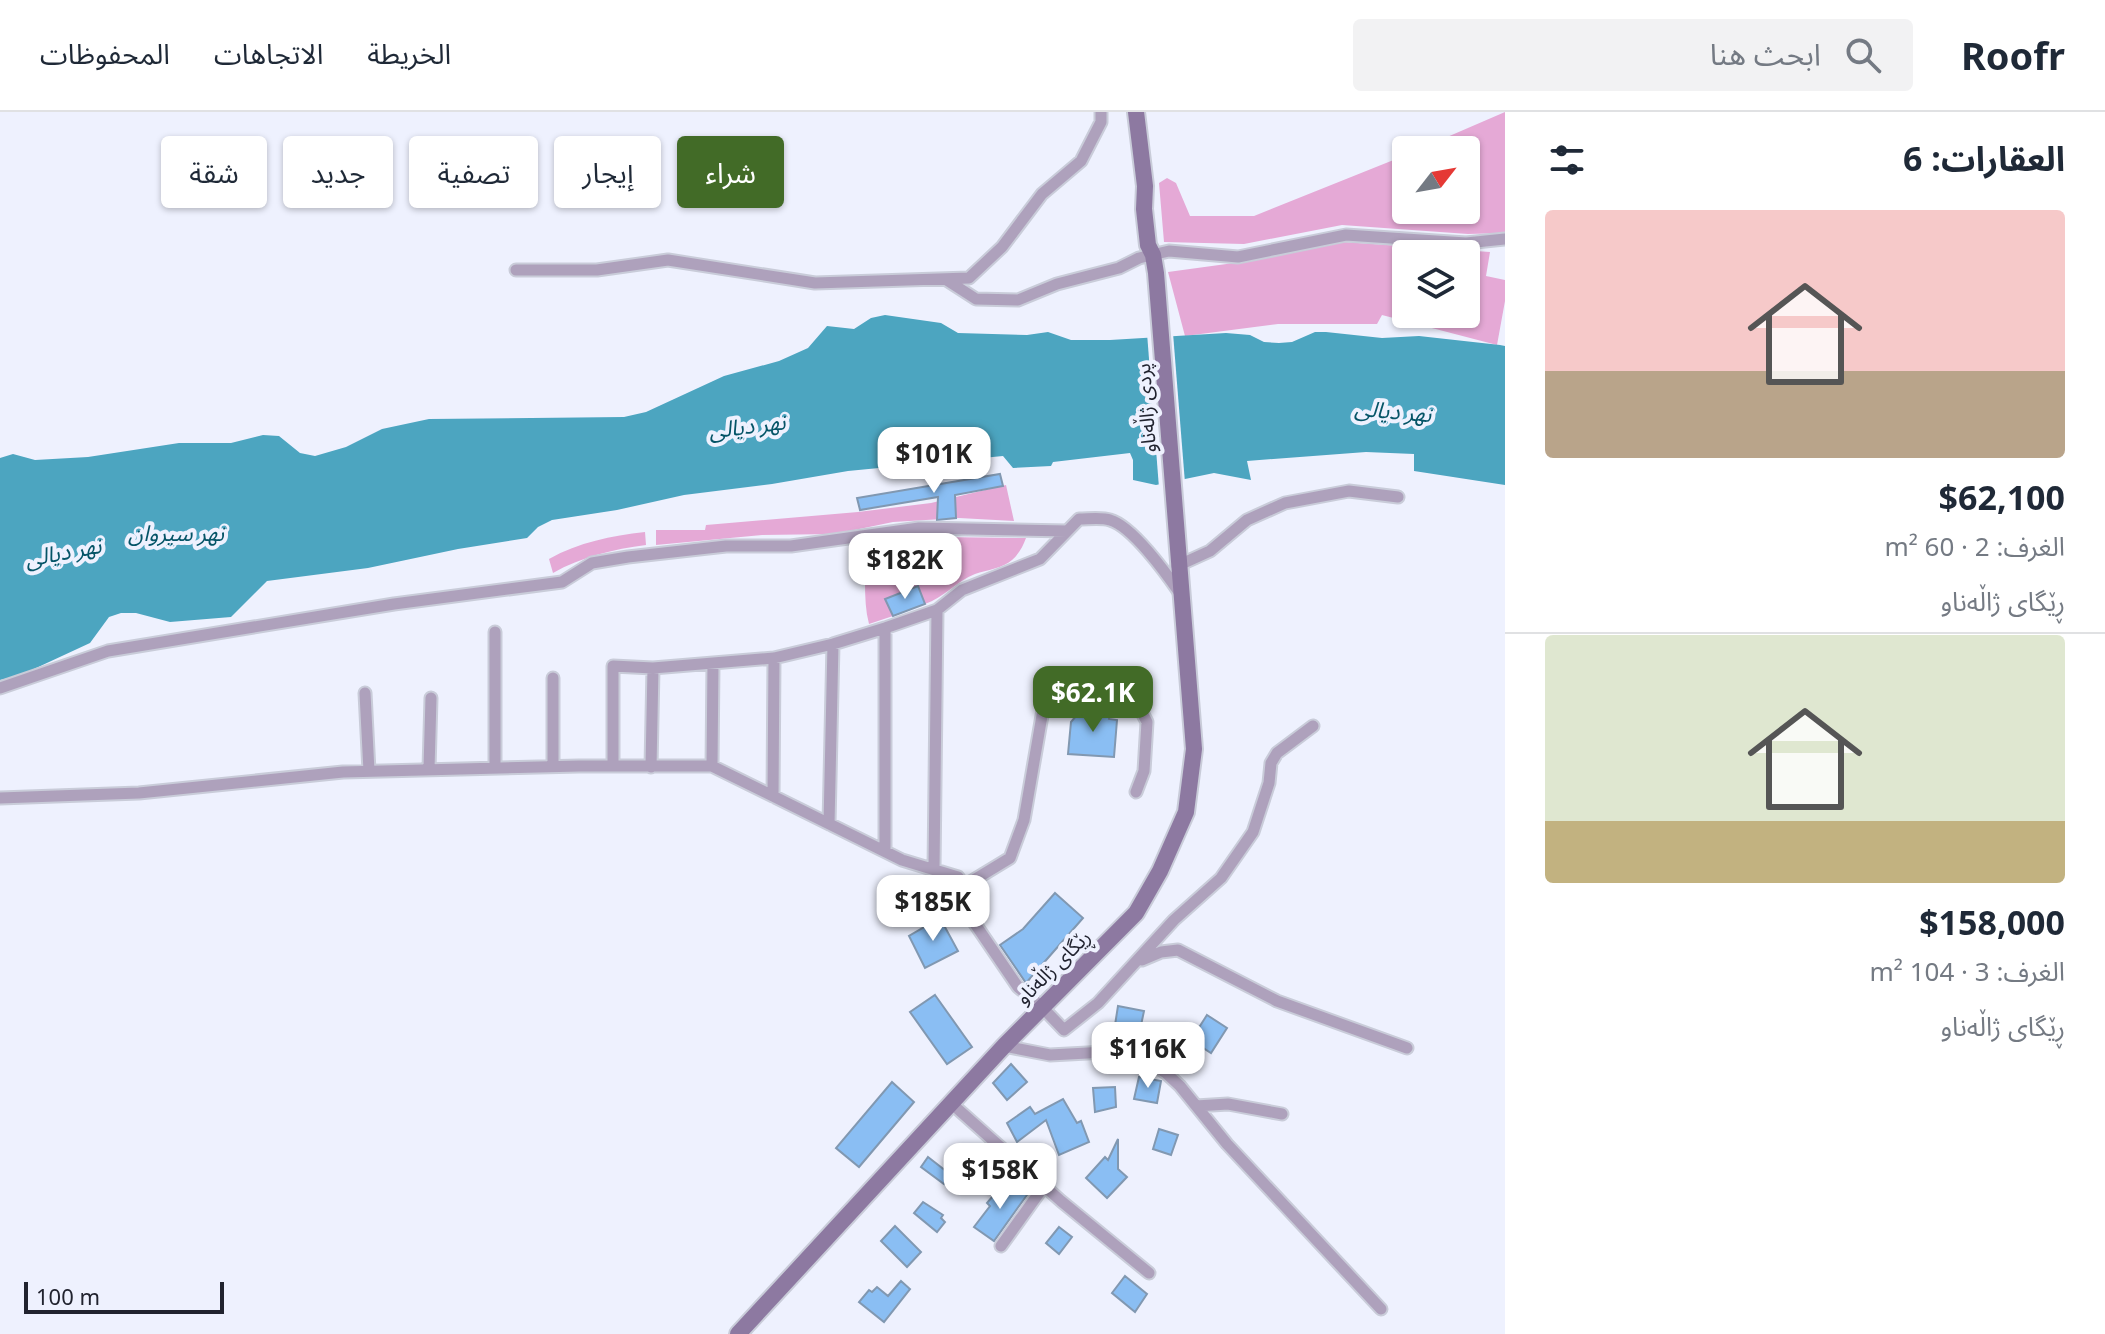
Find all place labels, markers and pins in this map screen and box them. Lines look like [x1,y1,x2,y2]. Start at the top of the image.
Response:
pin: $101K [878,427,990,495]
pin: $182K [849,533,961,601]
pin: $62.1K [1028,666,1158,734]
pin: $185K [877,875,989,943]
pin: $116K [1092,1022,1204,1090]
pin: $158K [944,1143,1056,1211]

